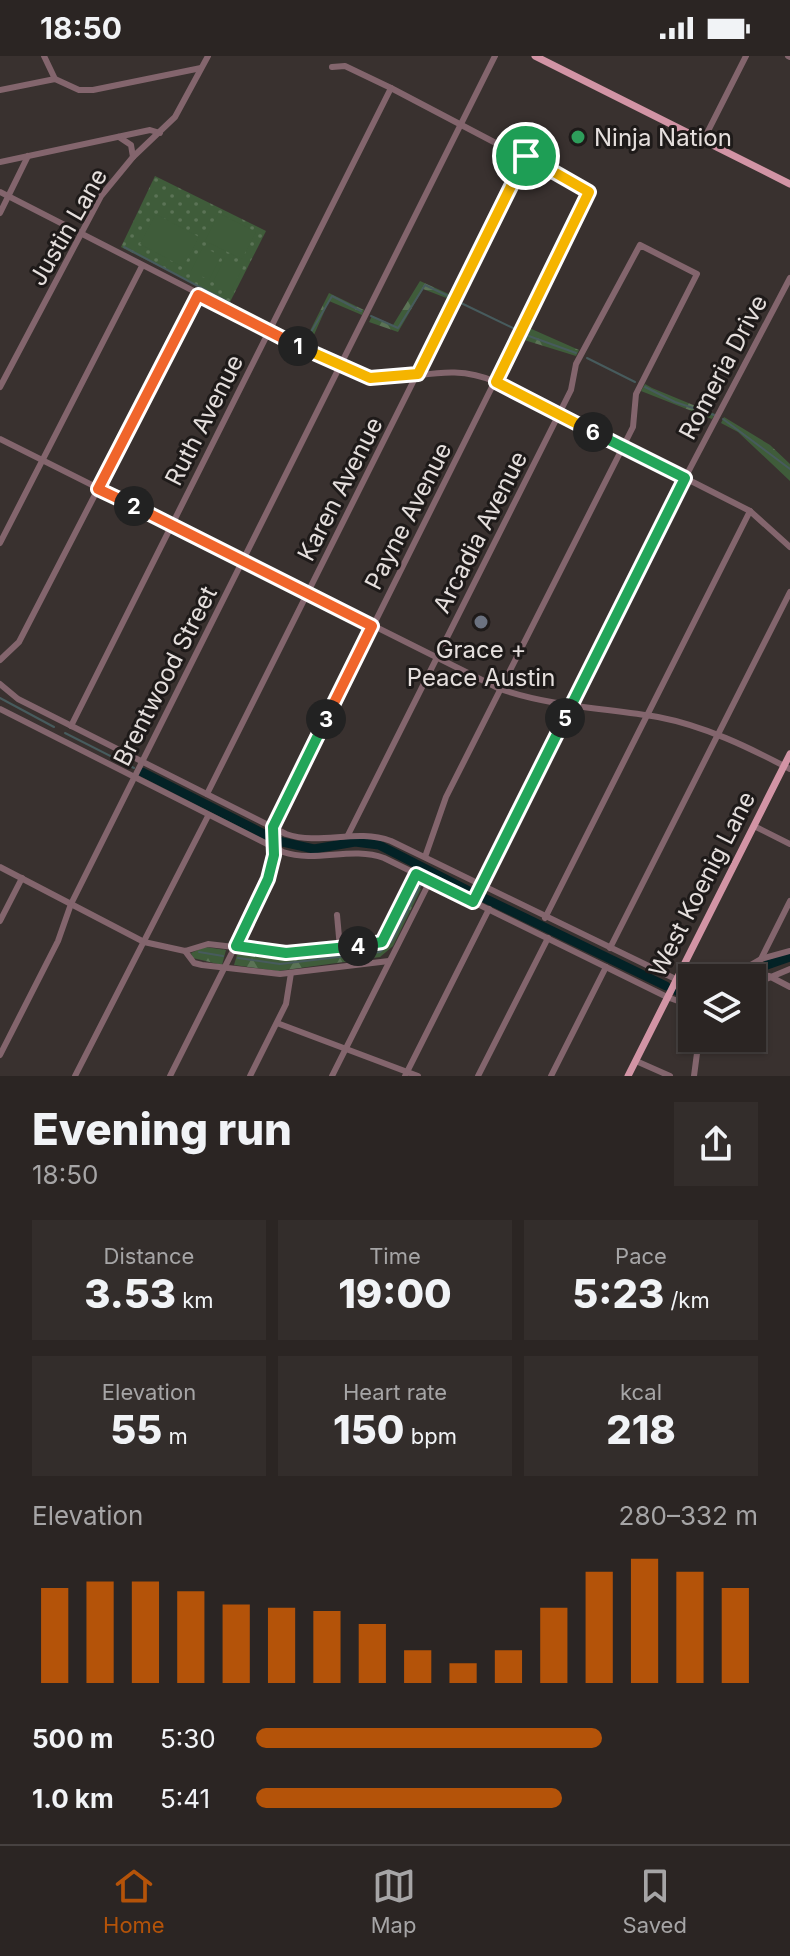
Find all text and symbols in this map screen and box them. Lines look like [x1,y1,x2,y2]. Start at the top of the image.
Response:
text: 18:50 [40,10,122,46]
pin [492,122,560,190]
place label: Ninja Nation [594,123,732,152]
marker: Ninja Nation [569,128,587,146]
icon: arrive [504,134,548,178]
street label: Justin Lane [23,163,113,291]
street label: Romeria Drive [673,290,773,444]
pin: 1 [278,326,318,366]
text: 1 [293,333,303,359]
street label: Ruth Avenue [159,350,249,490]
street label: Karen Avenue [291,412,389,566]
pin: 6 [573,412,613,452]
text: 6 [586,419,600,445]
street label: Payne Avenue [358,438,458,594]
street label: Arcadia Avenue [427,446,533,618]
pin: 2 [114,486,154,526]
text: 2 [127,493,141,519]
street label: Brentwood Street [107,581,223,771]
marker: Grace + Peace Austin [472,613,490,631]
place label: Grace + Peace Austin [407,635,555,692]
pin: 5 [545,698,585,738]
pin: 3 [306,699,346,739]
text: 5 [558,705,572,731]
text: 3 [319,706,333,732]
street label: West Koenig Lane [643,787,761,981]
pin: 4 [338,926,378,966]
text: 4 [351,933,365,959]
map controls [678,964,766,1052]
button: layers [678,964,766,1052]
text: Evening run [32,1102,292,1156]
button: share [674,1102,758,1186]
text: 18:50 [32,1159,98,1190]
text: Distance [104,1243,194,1269]
text: Time [369,1243,421,1269]
text: Pace [615,1243,667,1269]
text: 3.53 [84,1269,176,1318]
text: 19:00 [338,1269,452,1318]
text: 5:23 [572,1269,664,1318]
text: km [176,1287,214,1313]
text: /km [664,1287,710,1313]
text: Elevation [102,1379,196,1405]
text: Heart rate [343,1379,447,1405]
text: kcal [620,1379,662,1405]
text: 55 [110,1405,162,1454]
text: 150 [333,1405,405,1454]
text: 218 [606,1405,676,1454]
text: m [162,1423,188,1449]
text: bpm [405,1423,457,1449]
text: Elevation [32,1500,143,1531]
text: 280–332 m [619,1500,758,1531]
text: 500 m [32,1723,114,1754]
text: 5:30 [160,1723,216,1754]
text: 1.0 km [32,1783,114,1814]
text: 5:41 [160,1783,210,1814]
tab: Home [103,1864,165,1938]
tab: Map [371,1864,416,1938]
tab: Saved [623,1864,687,1938]

